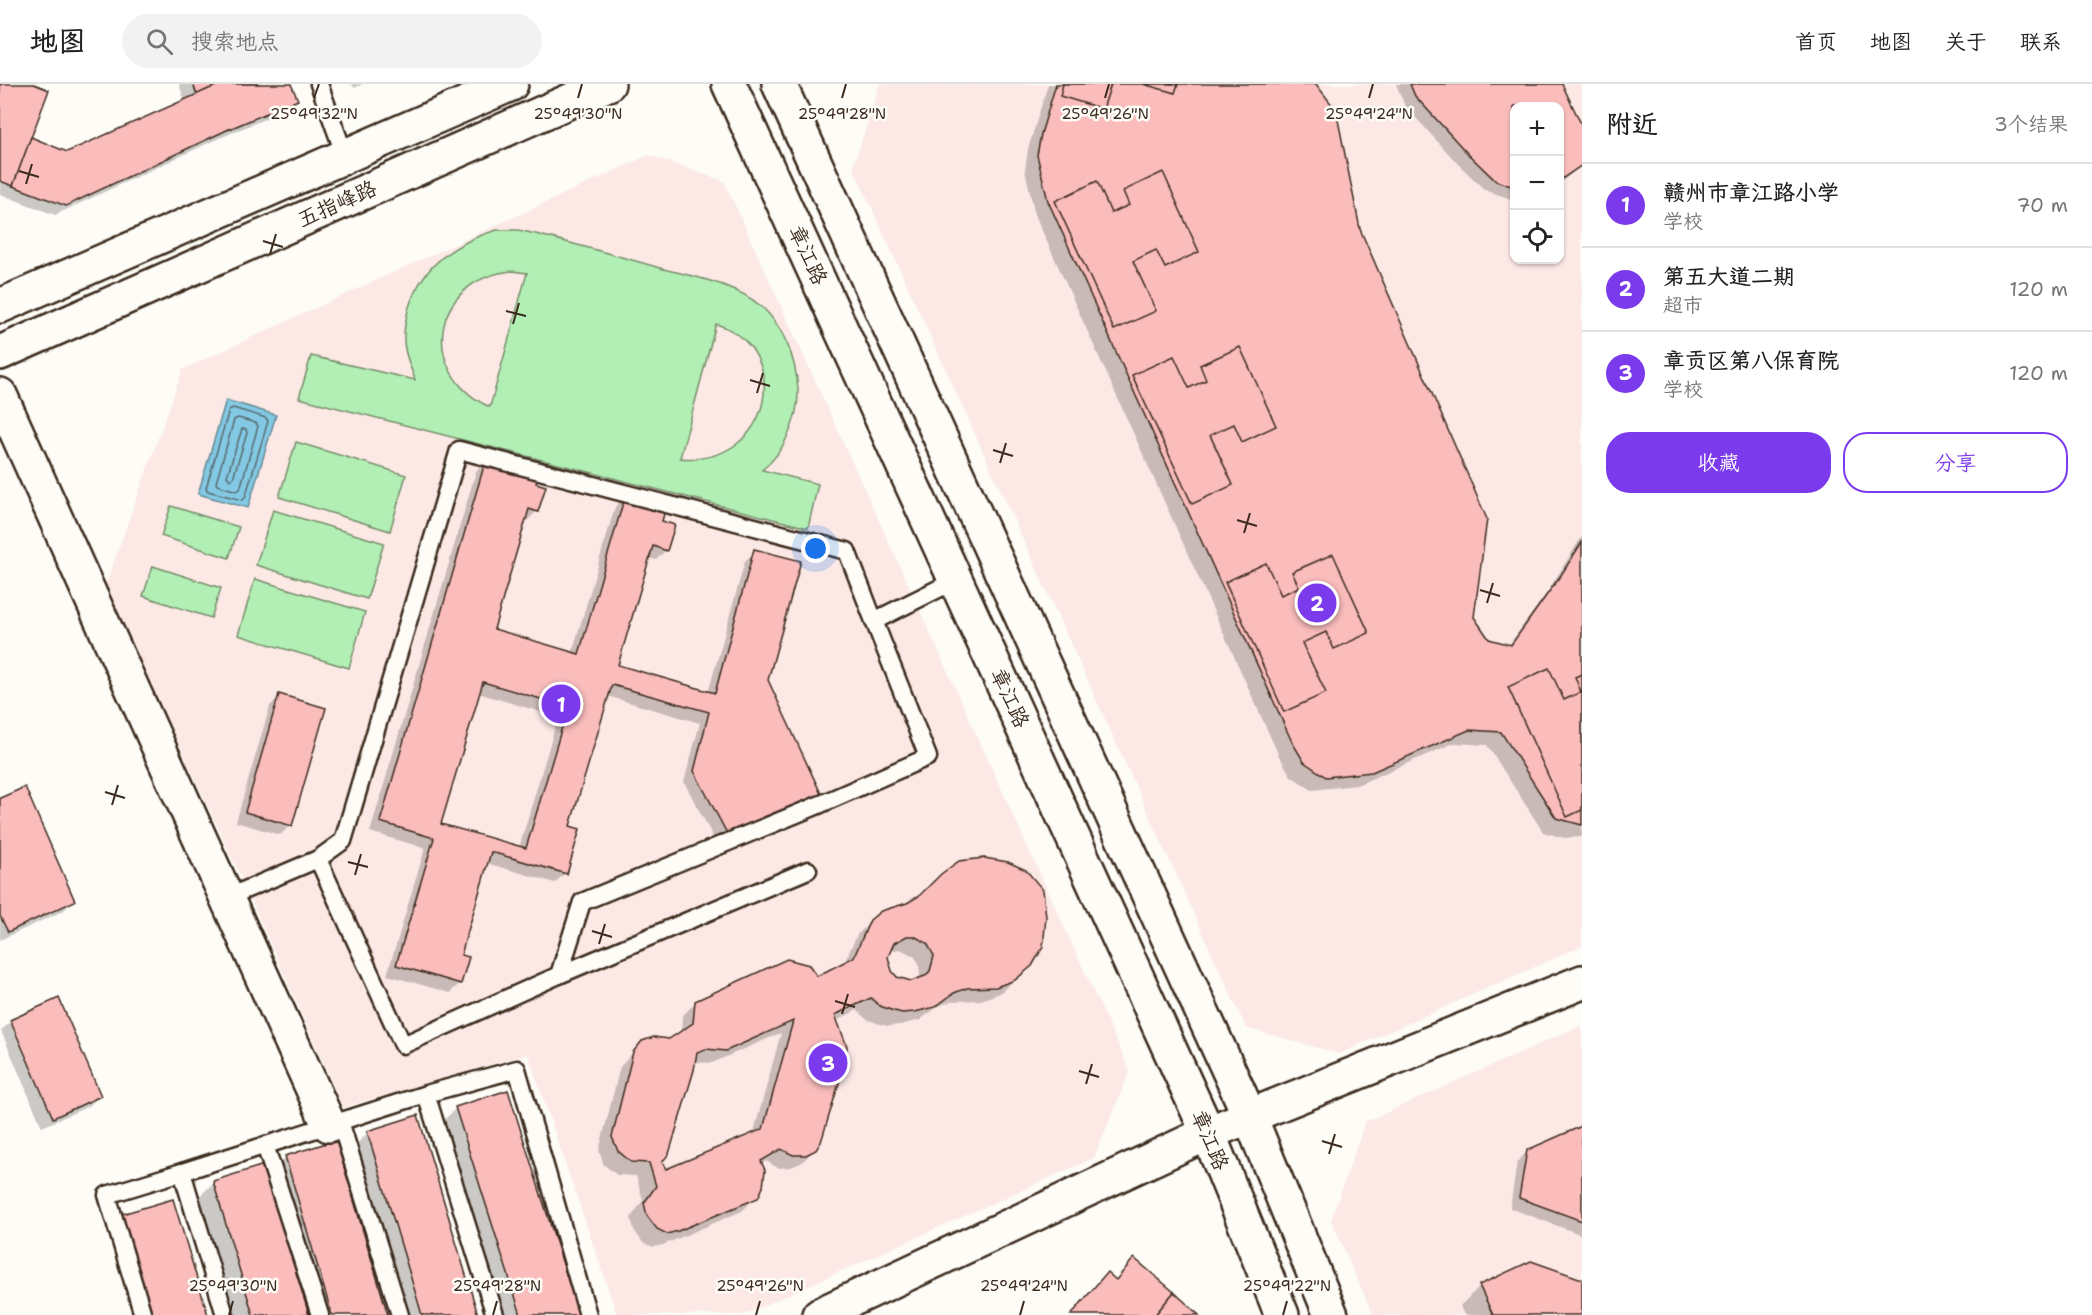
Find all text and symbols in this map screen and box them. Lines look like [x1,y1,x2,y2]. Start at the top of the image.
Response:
search box [122,14,542,68]
text: 地图 [30,22,86,60]
icon: search [143,25,176,58]
text: 搜索地点 [191,27,279,56]
text: 首页 [1795,28,1837,56]
text: 地图 [1870,28,1912,56]
text: 关于 [1945,28,1987,56]
text: 联系 [2020,28,2062,56]
map controls [1510,102,1564,264]
button: + [1510,102,1564,156]
text: 25°49'32"N [270,104,358,124]
text: 25°49'30"N [533,104,623,124]
text: 25°49'28"N [798,104,886,124]
text: 25°49'26"N [1061,104,1149,124]
text: 25°49'24"N [1325,104,1413,124]
text: 附近 [1606,106,1658,141]
text: 3个结果 [1994,111,2068,137]
button: − [1510,156,1564,210]
street label: 五指峰路 [293,174,381,234]
text: 赣州市章江路小学 [1663,178,1839,207]
text: 1 [1621,192,1630,218]
text: 70 m [2016,192,2068,218]
text: 学校 [1663,208,1703,234]
button: locate [1510,210,1564,264]
street label: 章江路 [782,221,834,289]
text: 第五大道二期 [1663,262,1795,291]
text: 2 [1619,276,1633,302]
text: 120 m [2009,276,2068,302]
text: 超市 [1663,292,1703,318]
text: 章贡区第八保育院 [1663,346,1839,375]
text: 3 [1619,360,1633,386]
text: 120 m [2009,360,2068,386]
text: 学校 [1663,376,1703,402]
button: 收藏 [1606,432,1831,493]
button: 分享 [1843,432,2068,493]
your location [801,534,830,563]
pin: 2 [1298,580,1336,626]
street label: 章江路 [984,664,1036,732]
pin: 1 [542,682,580,726]
pin: 3 [808,1040,848,1086]
street label: 章江路 [1185,1106,1235,1174]
text: 25°49'30"N [188,1276,278,1296]
text: 25°49'28"N [453,1276,541,1296]
text: 25°49'26"N [716,1276,804,1296]
text: 25°49'24"N [980,1276,1068,1296]
text: 25°49'22"N [1243,1276,1331,1296]

